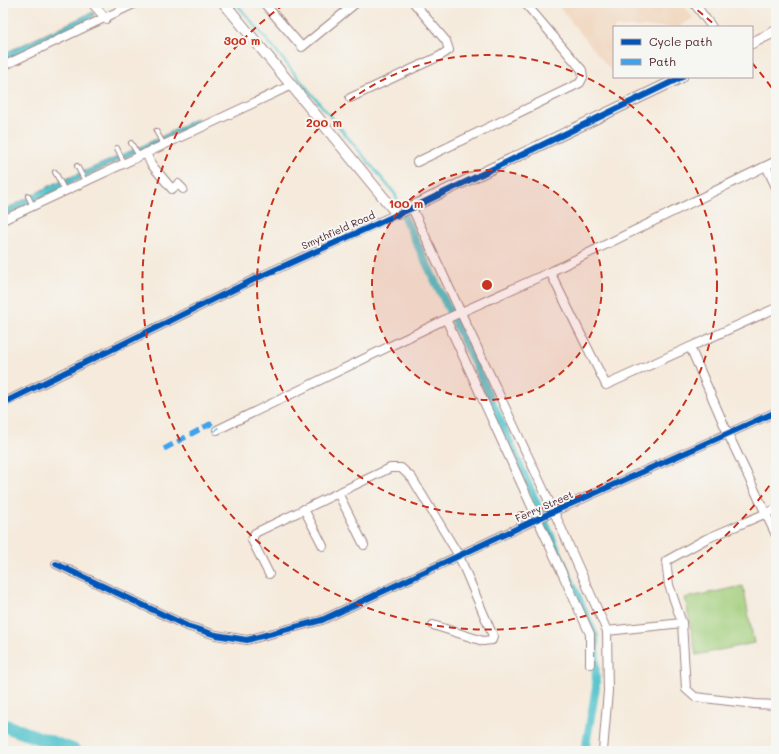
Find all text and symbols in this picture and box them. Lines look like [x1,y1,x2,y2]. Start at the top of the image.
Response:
legend [613,26,753,78]
text: 300 m [224,32,260,48]
text: Cycle path [649,33,712,49]
text: Path [649,53,676,69]
text: 200 m [306,114,342,130]
text: 100 m [389,195,423,211]
street label: Smythfield Road [299,208,377,252]
centre of rings [480,278,494,292]
street label: Ferry Street [513,487,575,525]

